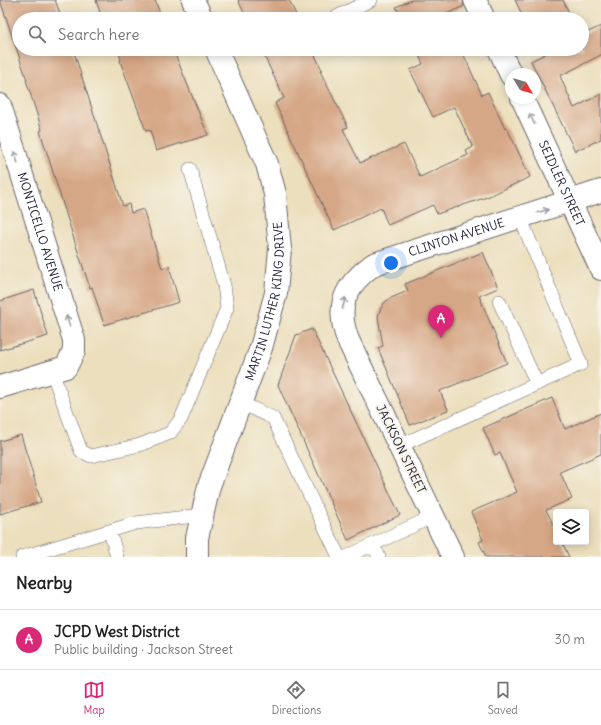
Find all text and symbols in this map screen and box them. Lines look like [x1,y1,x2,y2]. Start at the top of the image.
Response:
search box [12,12,589,56]
icon: search [26,23,48,45]
text: Search here [58,25,139,44]
north arrow [505,68,541,104]
one-way arrow [528,113,535,125]
street label: SEIDLER STREET [536,138,588,228]
one-way arrow [12,151,19,164]
street label: MONTICELLO AVENUE [15,170,66,293]
one-way arrow [536,207,549,214]
street label: CLINTON AVENUE [406,215,506,259]
street label: MARTIN LUTHER KING DRIVE [241,221,287,383]
your location [381,253,401,273]
one-way arrow [341,297,348,310]
pin: A [428,305,454,338]
one-way arrow [64,315,71,328]
street label: JACKSON STREET [373,402,429,496]
map controls [553,509,589,545]
button: layers [553,509,589,545]
text: Nearby [16,572,72,594]
text: JCPD West District [54,622,180,641]
text: A [25,631,33,648]
text: 30 m [555,631,585,648]
text: Public building · Jackson Street [54,641,233,658]
tab: Map [83,679,105,717]
tab: Directions [272,679,321,717]
tab: Saved [488,679,518,717]

